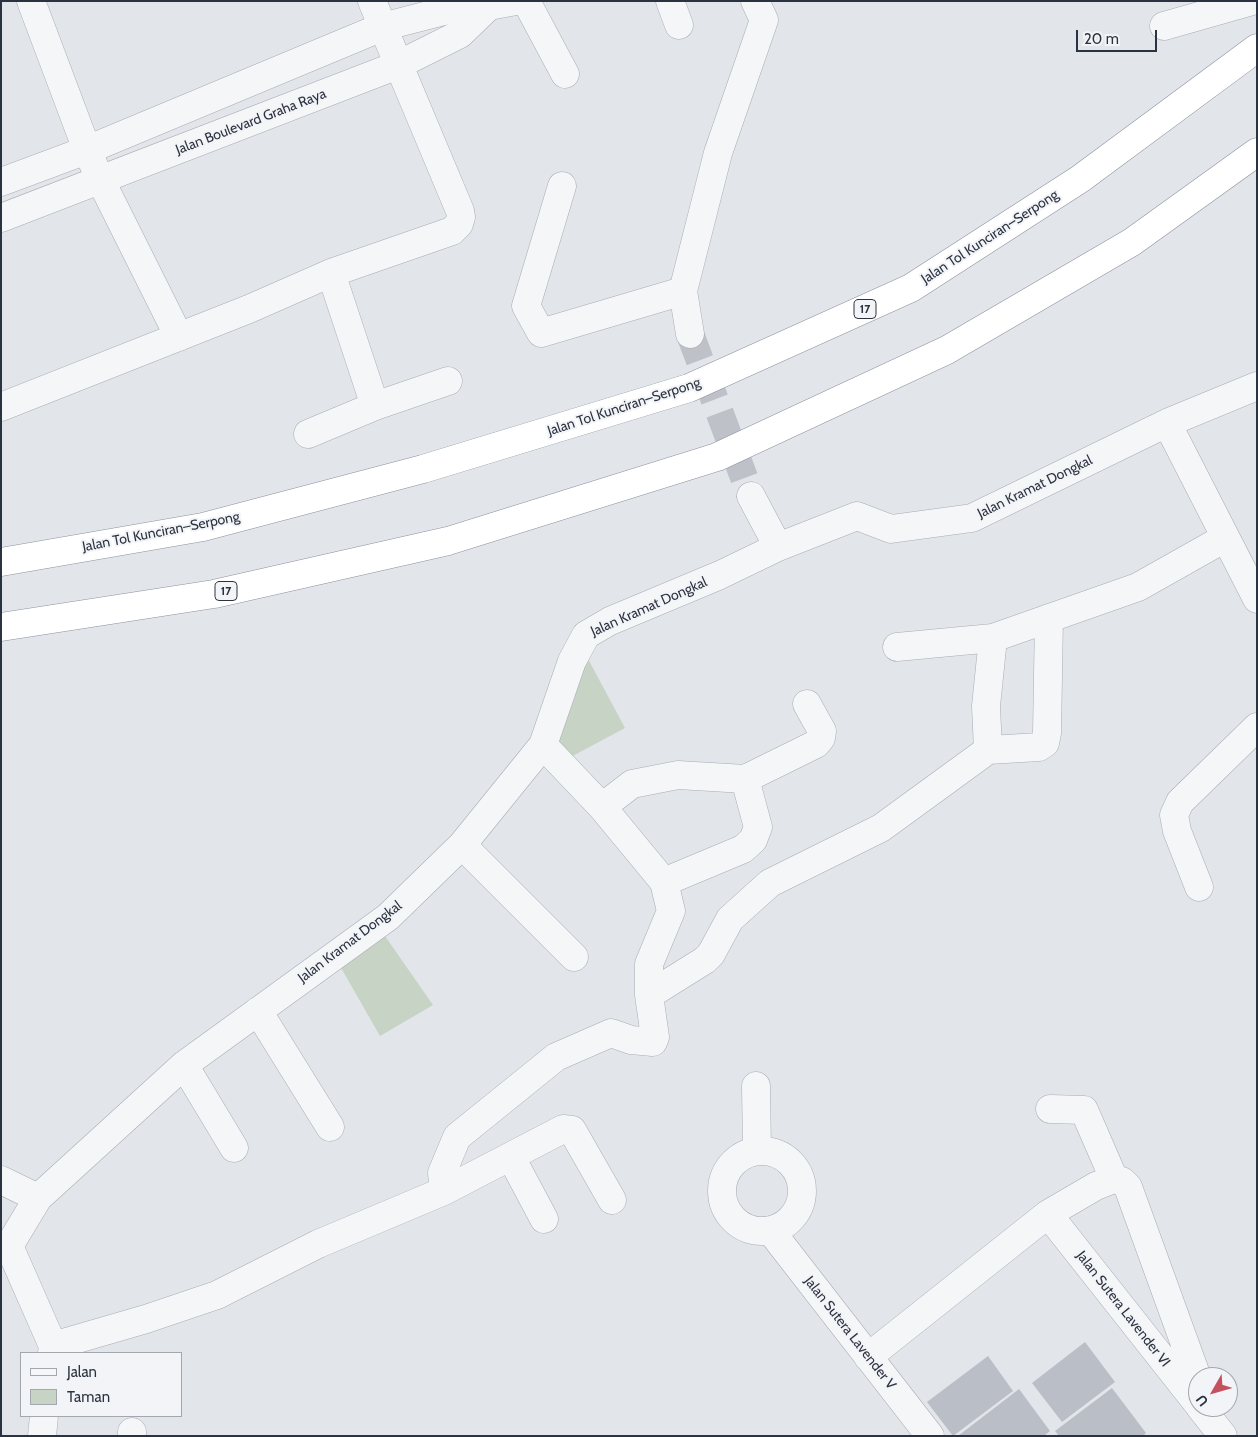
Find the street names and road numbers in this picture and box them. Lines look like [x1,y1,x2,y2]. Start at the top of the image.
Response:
street label: Jalan Boulevard Graha Raya [173,86,329,158]
street label: Jalan Tol Kunciran–Serpong [918,186,1062,288]
road number: 17 [854,300,876,318]
street label: Jalan Tol Kunciran–Serpong [545,374,703,440]
street label: Jalan Kramat Dongkal [975,452,1095,522]
street label: Jalan Tol Kunciran–Serpong [81,508,241,556]
street label: Jalan Kramat Dongkal [588,574,710,640]
road number: 17 [215,582,237,600]
street label: Jalan Kramat Dongkal [295,897,405,987]
street label: Jalan Sutera Lavender VI [1073,1248,1173,1370]
street label: Jalan Sutera Lavender V [801,1273,899,1393]

